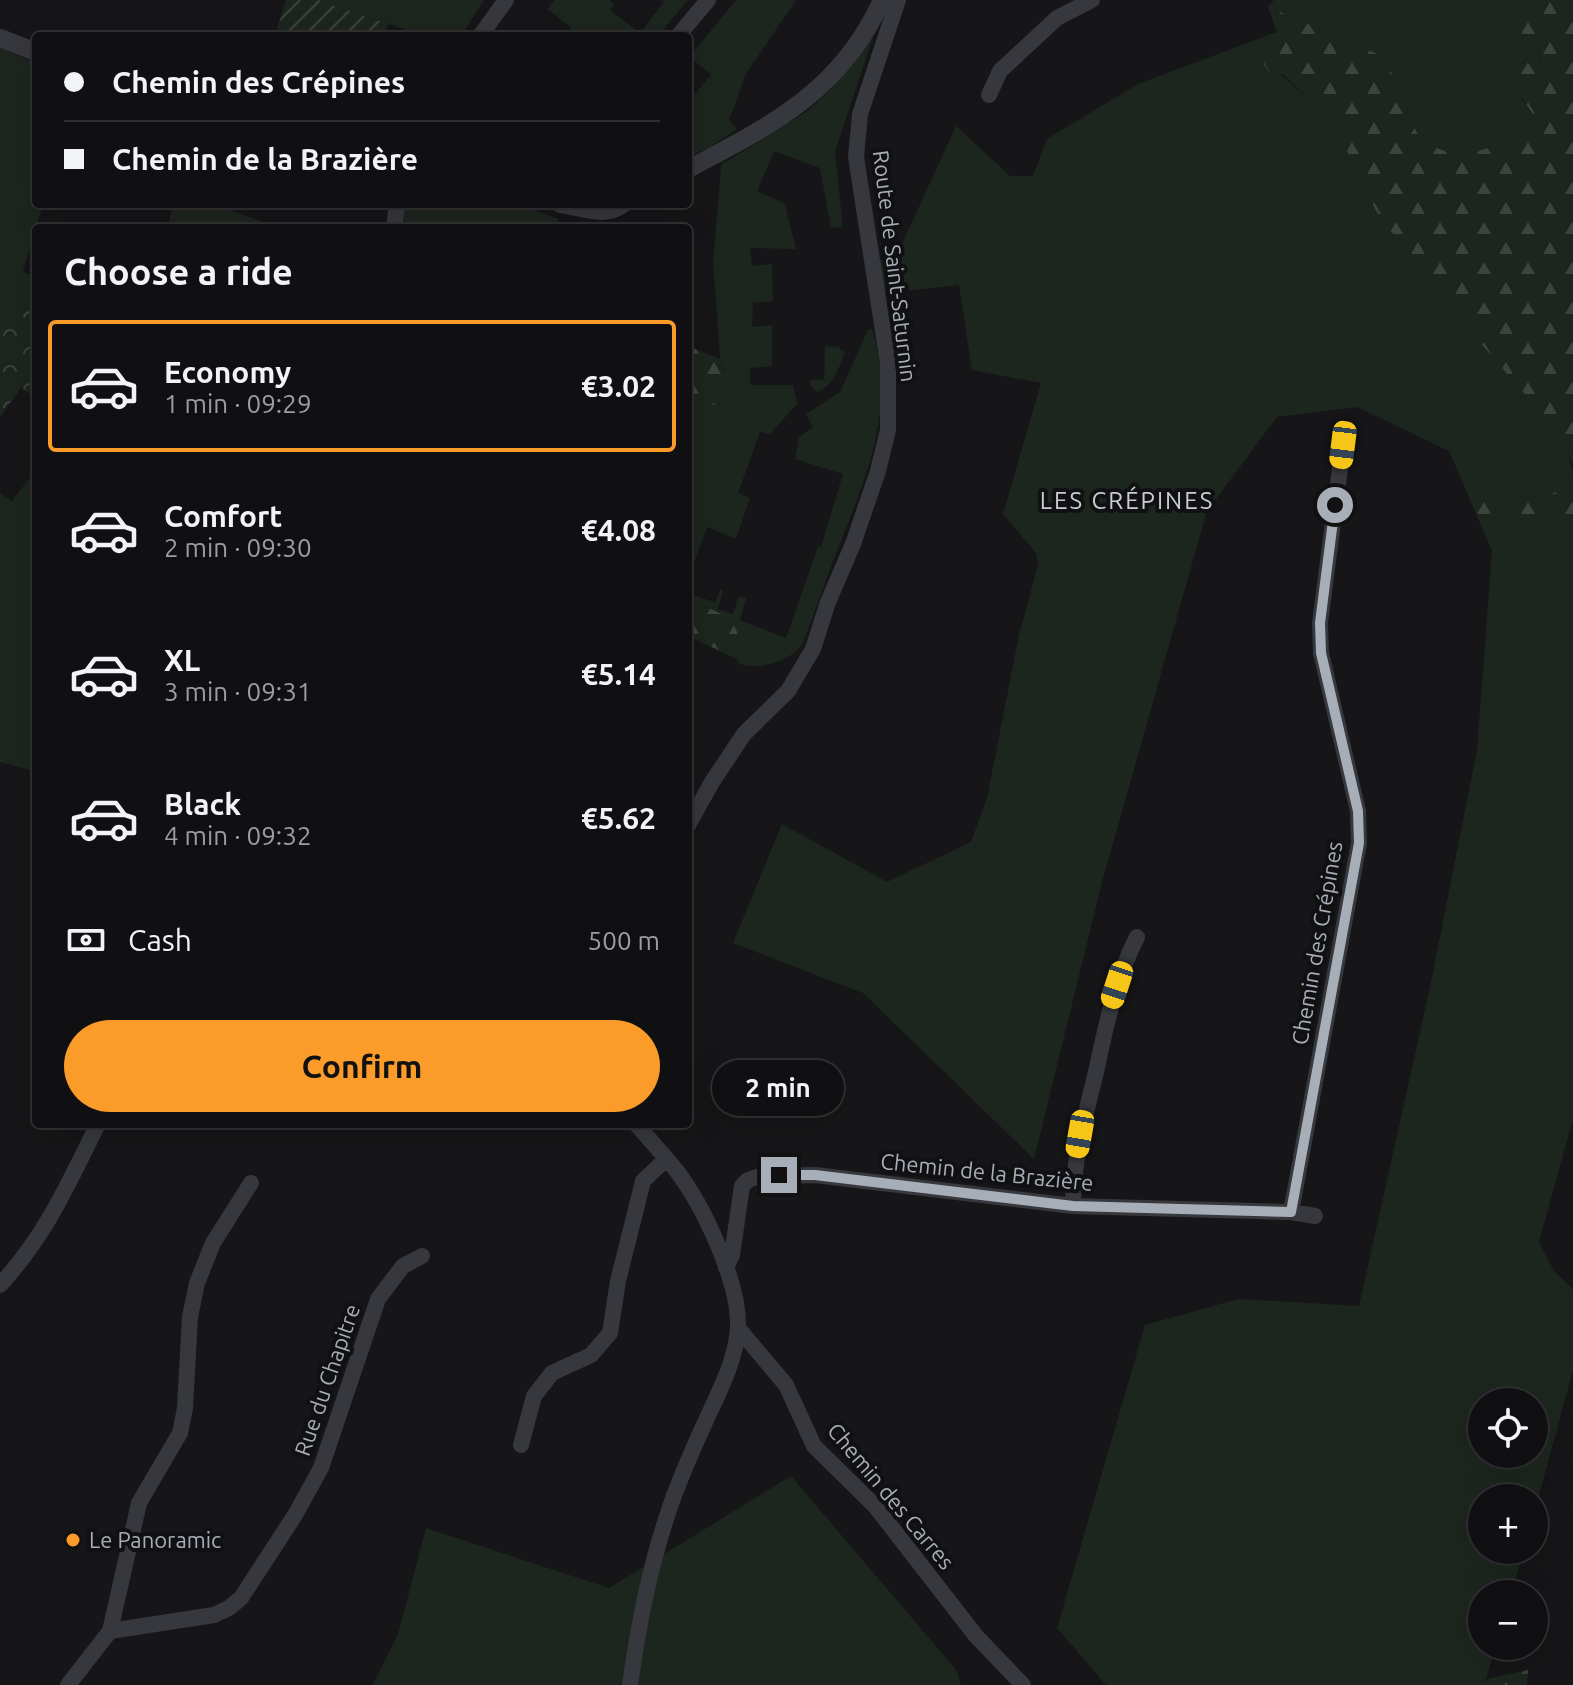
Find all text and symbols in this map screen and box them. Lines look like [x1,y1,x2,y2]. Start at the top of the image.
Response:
text: Chemin des Crépines [112,65,405,99]
text: Chemin de la Brazière [112,142,418,176]
street label: Route de Saint-Saturnin [869,149,922,383]
text: Choose a ride [64,251,293,292]
icon: car [68,350,140,422]
text: Economy [164,355,291,389]
text: €3.02 [581,369,656,403]
text: 1 min · 09:29 [164,389,312,418]
car [1328,420,1358,470]
district label: LES CRÉPINES [1040,486,1214,514]
route start [1317,487,1353,523]
icon: car [68,494,140,566]
text: Comfort [164,499,282,533]
text: €4.08 [581,513,656,547]
text: 2 min · 09:30 [164,533,312,562]
icon: car [68,638,140,710]
text: XL [164,643,200,677]
text: €5.14 [581,657,656,691]
text: 3 min · 09:31 [164,677,312,706]
icon: car [68,782,140,854]
text: Black [164,787,241,821]
text: €5.62 [581,801,656,835]
text: 4 min · 09:32 [164,821,312,850]
street label: Chemin des Crépines [1286,839,1347,1047]
icon: cash [64,918,108,962]
text: Cash [128,923,192,957]
text: 500 m [588,926,660,955]
car [1098,958,1136,1012]
button: Confirm [64,1020,660,1112]
callout: 2 min [713,1059,845,1115]
text: 2 min [745,1073,811,1102]
car [1064,1108,1096,1160]
street label: Chemin de la Brazière [879,1148,1095,1195]
route end [761,1157,797,1193]
street label: Rue du Chapitre [289,1301,364,1459]
map controls [1468,1388,1548,1660]
button: locate [1468,1388,1548,1468]
street label: Chemin des Carres [823,1418,960,1574]
button: + [1468,1484,1548,1564]
place label: Le Panoramic [89,1527,221,1552]
marker: Le Panoramic [64,1531,82,1549]
button: − [1468,1580,1548,1660]

